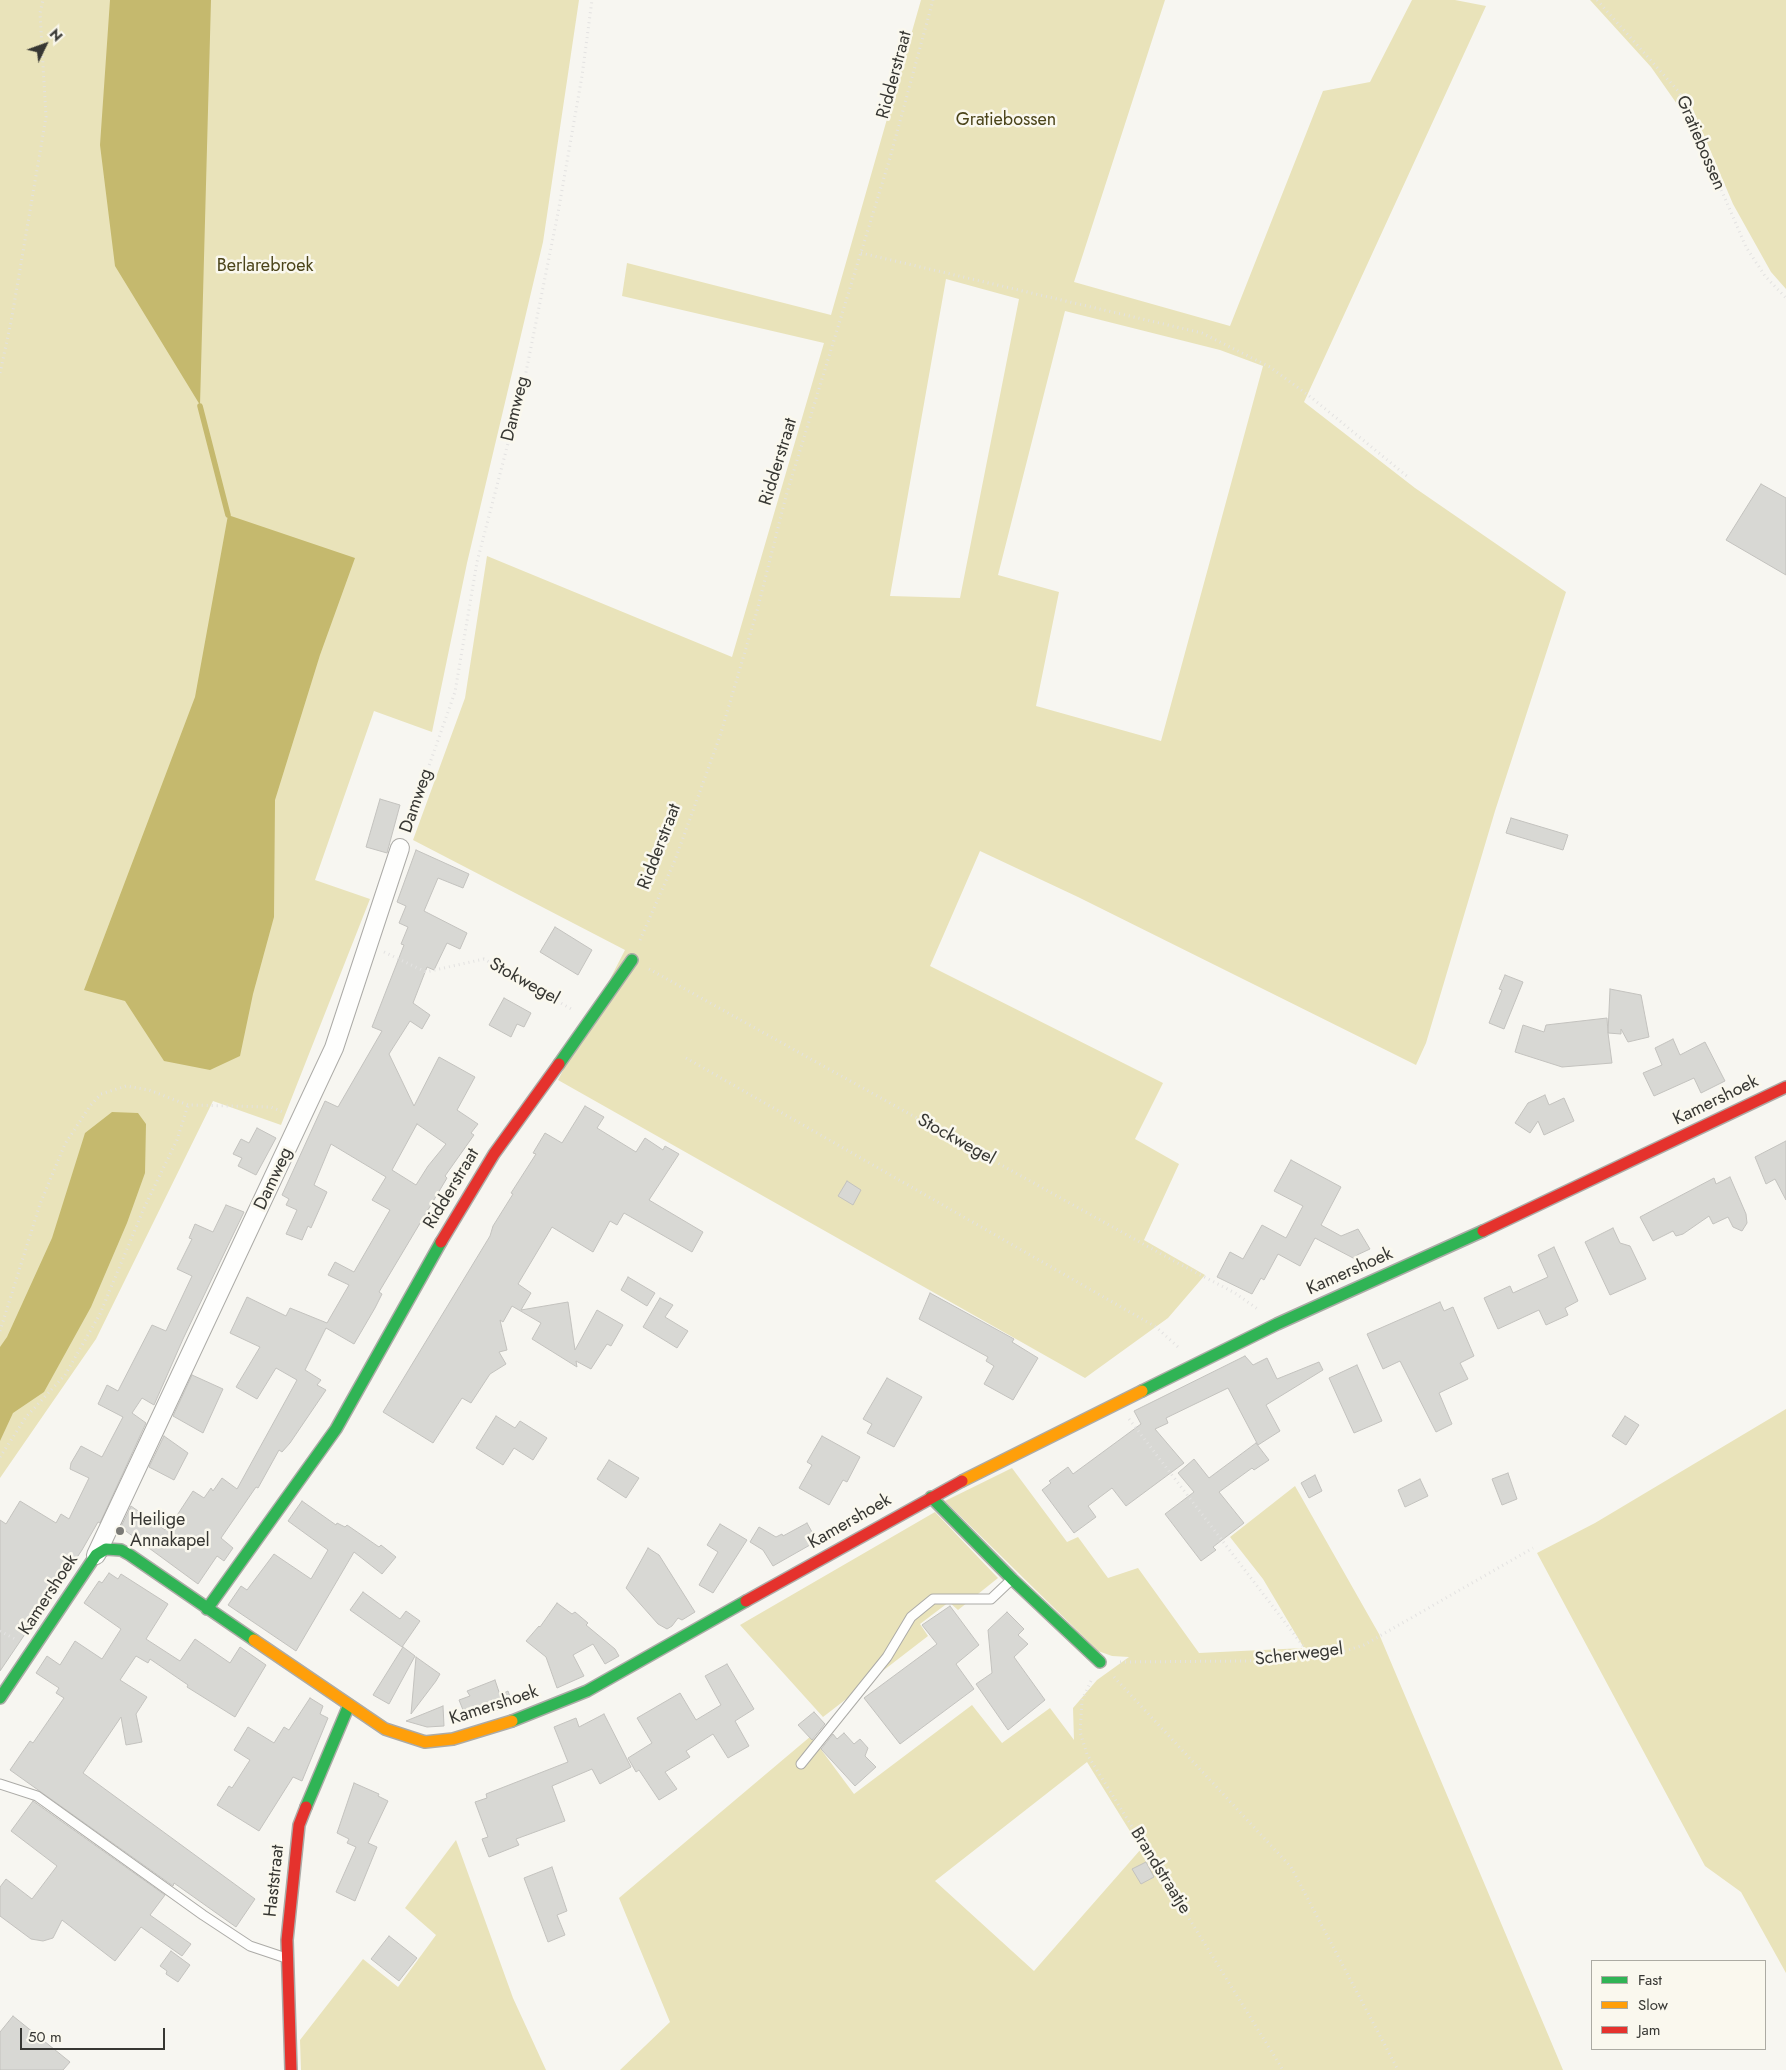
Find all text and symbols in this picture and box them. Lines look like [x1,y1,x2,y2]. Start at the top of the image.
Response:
north arrow [20,20,70,70]
text: N [45,24,67,46]
street label: Ridderstraat [873,29,917,121]
street label: Gratiebossen [1670,93,1730,193]
park label: Gratiebossen [956,110,1056,132]
park label: Berlarebroek [217,256,313,278]
street label: Damweg [497,374,535,444]
street label: Ridderstraat [755,416,803,508]
street label: Damweg [396,766,438,836]
street label: Ridderstraat [634,801,686,893]
street label: Stokwegel [485,954,563,1010]
street label: Kamershoek [1670,1071,1762,1131]
street label: Stockwegel [913,1110,999,1170]
street label: Damweg [250,1144,298,1214]
street label: Ridderstraat [420,1145,484,1233]
street label: Kamershoek [1304,1243,1396,1301]
street label: Kamershoek [805,1490,895,1554]
place label: Heilige Annakapel [130,1510,210,1552]
marker: Heilige Annakapel [114,1525,126,1537]
street label: Kamershoek [15,1551,83,1639]
street label: Scherwegel [1254,1639,1344,1671]
street label: Kamershoek [447,1682,541,1730]
street label: Brandstraatje [1125,1824,1195,1918]
street label: Haststraat [260,1844,290,1918]
legend [1591,1960,1766,2050]
text: Fast [1638,1969,1662,1991]
text: Slow [1638,1994,1668,2016]
scale bar [22,2018,168,2050]
text: Jam [1638,2019,1661,2041]
text: 50 m [28,2026,62,2048]

